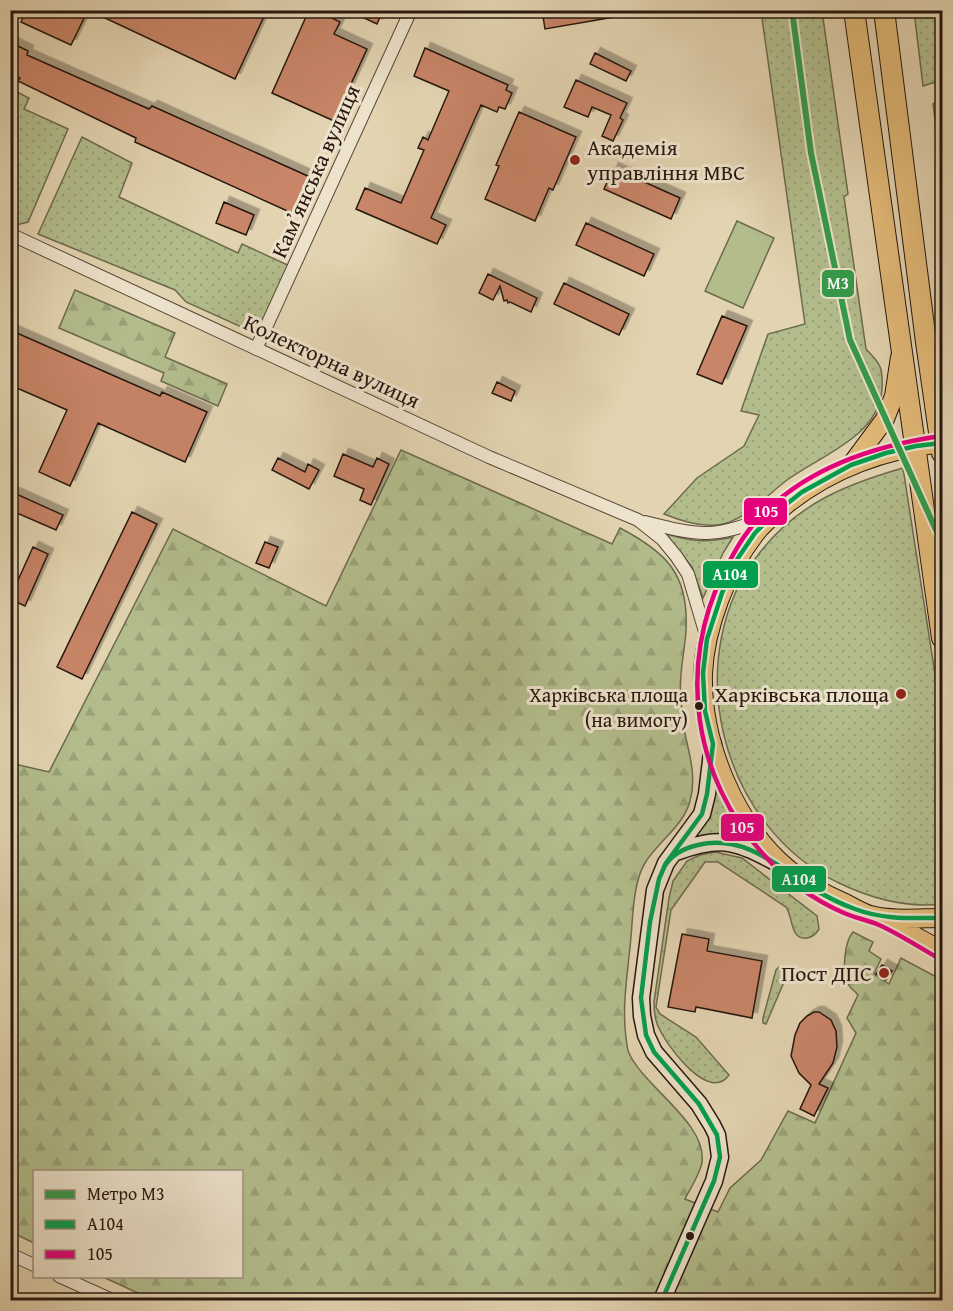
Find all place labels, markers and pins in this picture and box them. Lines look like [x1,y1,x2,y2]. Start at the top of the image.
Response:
place label: Академія управління МВС [586,131,745,188]
marker: Академія управління МВС [568,153,582,167]
place label: Харківська площа [714,678,890,710]
place label: Харківська площа (на вимогу) [529,680,688,734]
marker: Харківська площа [894,687,908,701]
marker: Харківська площа (на вимогу) [693,700,705,712]
place label: Пост ДПС [781,957,872,989]
marker: Пост ДПС [877,966,891,980]
unlabelled marker [684,1230,696,1242]

